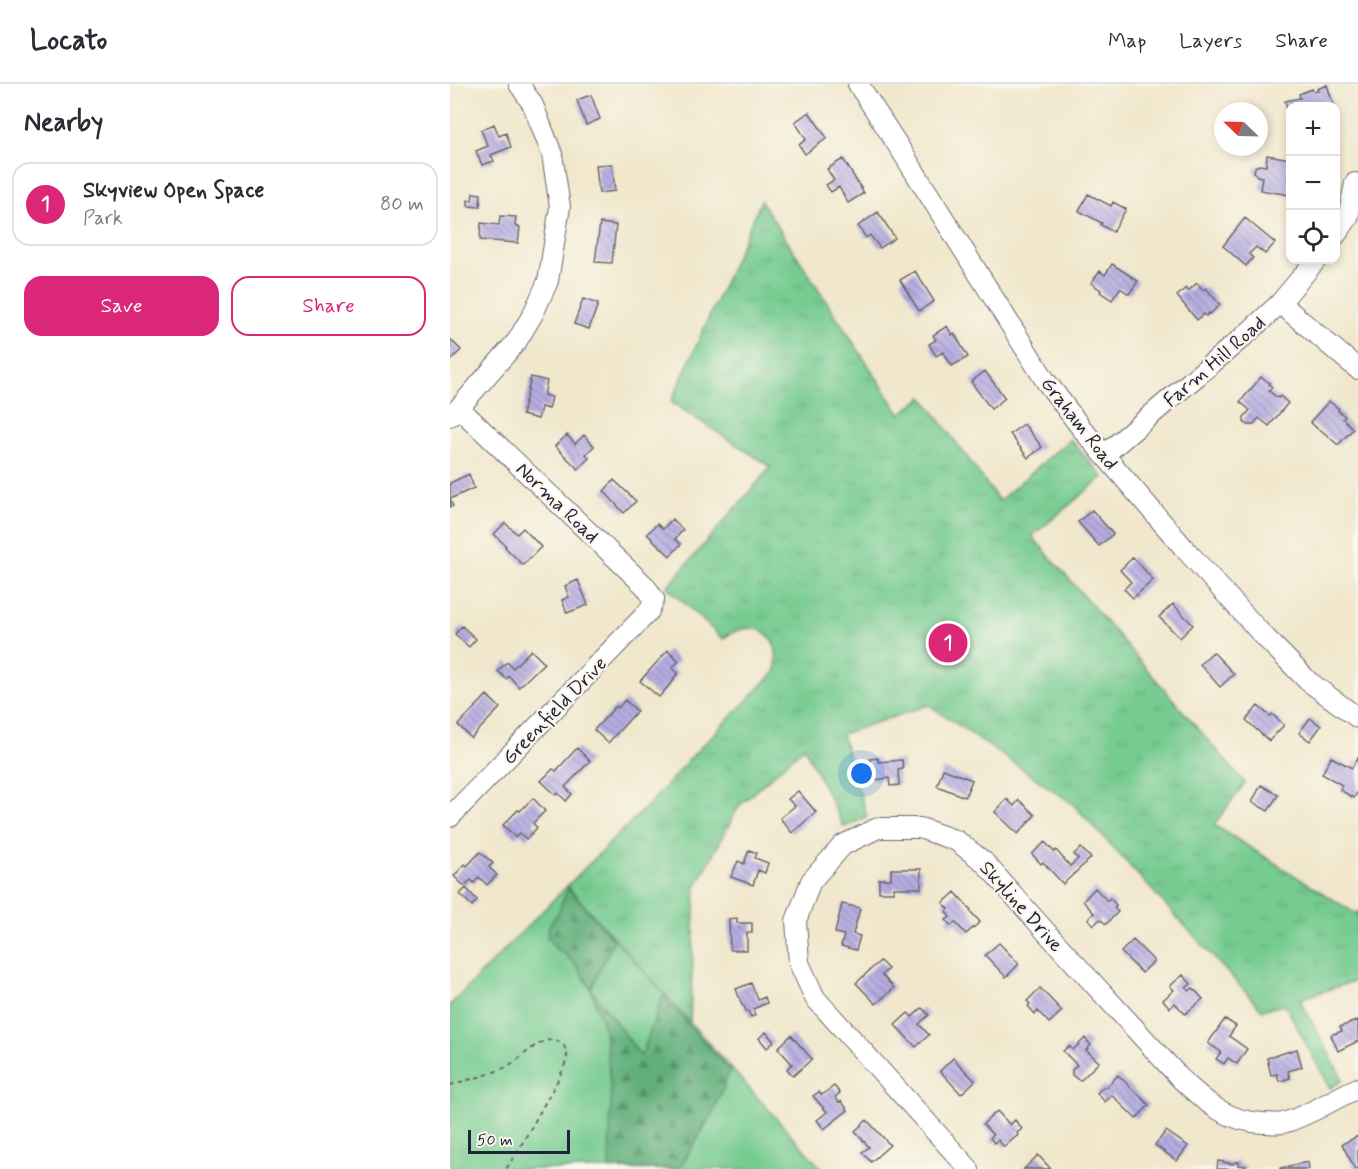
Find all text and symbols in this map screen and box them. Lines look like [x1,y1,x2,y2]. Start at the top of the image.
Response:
text: Locato [30,23,107,60]
text: Map [1108,27,1146,55]
text: Layers [1179,27,1242,55]
text: Share [1275,27,1328,55]
north arrow [1214,102,1268,156]
map controls [1286,102,1340,264]
button: + [1286,102,1340,156]
text: Nearby [24,106,103,140]
button: − [1286,156,1340,210]
text: Skyview Open Space [83,177,264,205]
text: 1 [41,191,50,218]
text: 80 m [380,191,424,218]
text: Park [83,205,123,232]
button: locate [1286,210,1340,264]
button: Save [24,276,219,336]
button: Share [231,276,426,336]
street label: Farm Hill Road [1158,310,1272,414]
street label: Graham Road [1034,372,1124,476]
street label: Norma Road [509,457,605,550]
pin: 1 [928,620,968,666]
street label: Greenfield Drive [497,651,614,771]
your location [847,759,876,788]
street label: Skyline Drive [973,856,1069,958]
scale bar [468,1127,570,1154]
text: 50 m [477,1130,513,1151]

